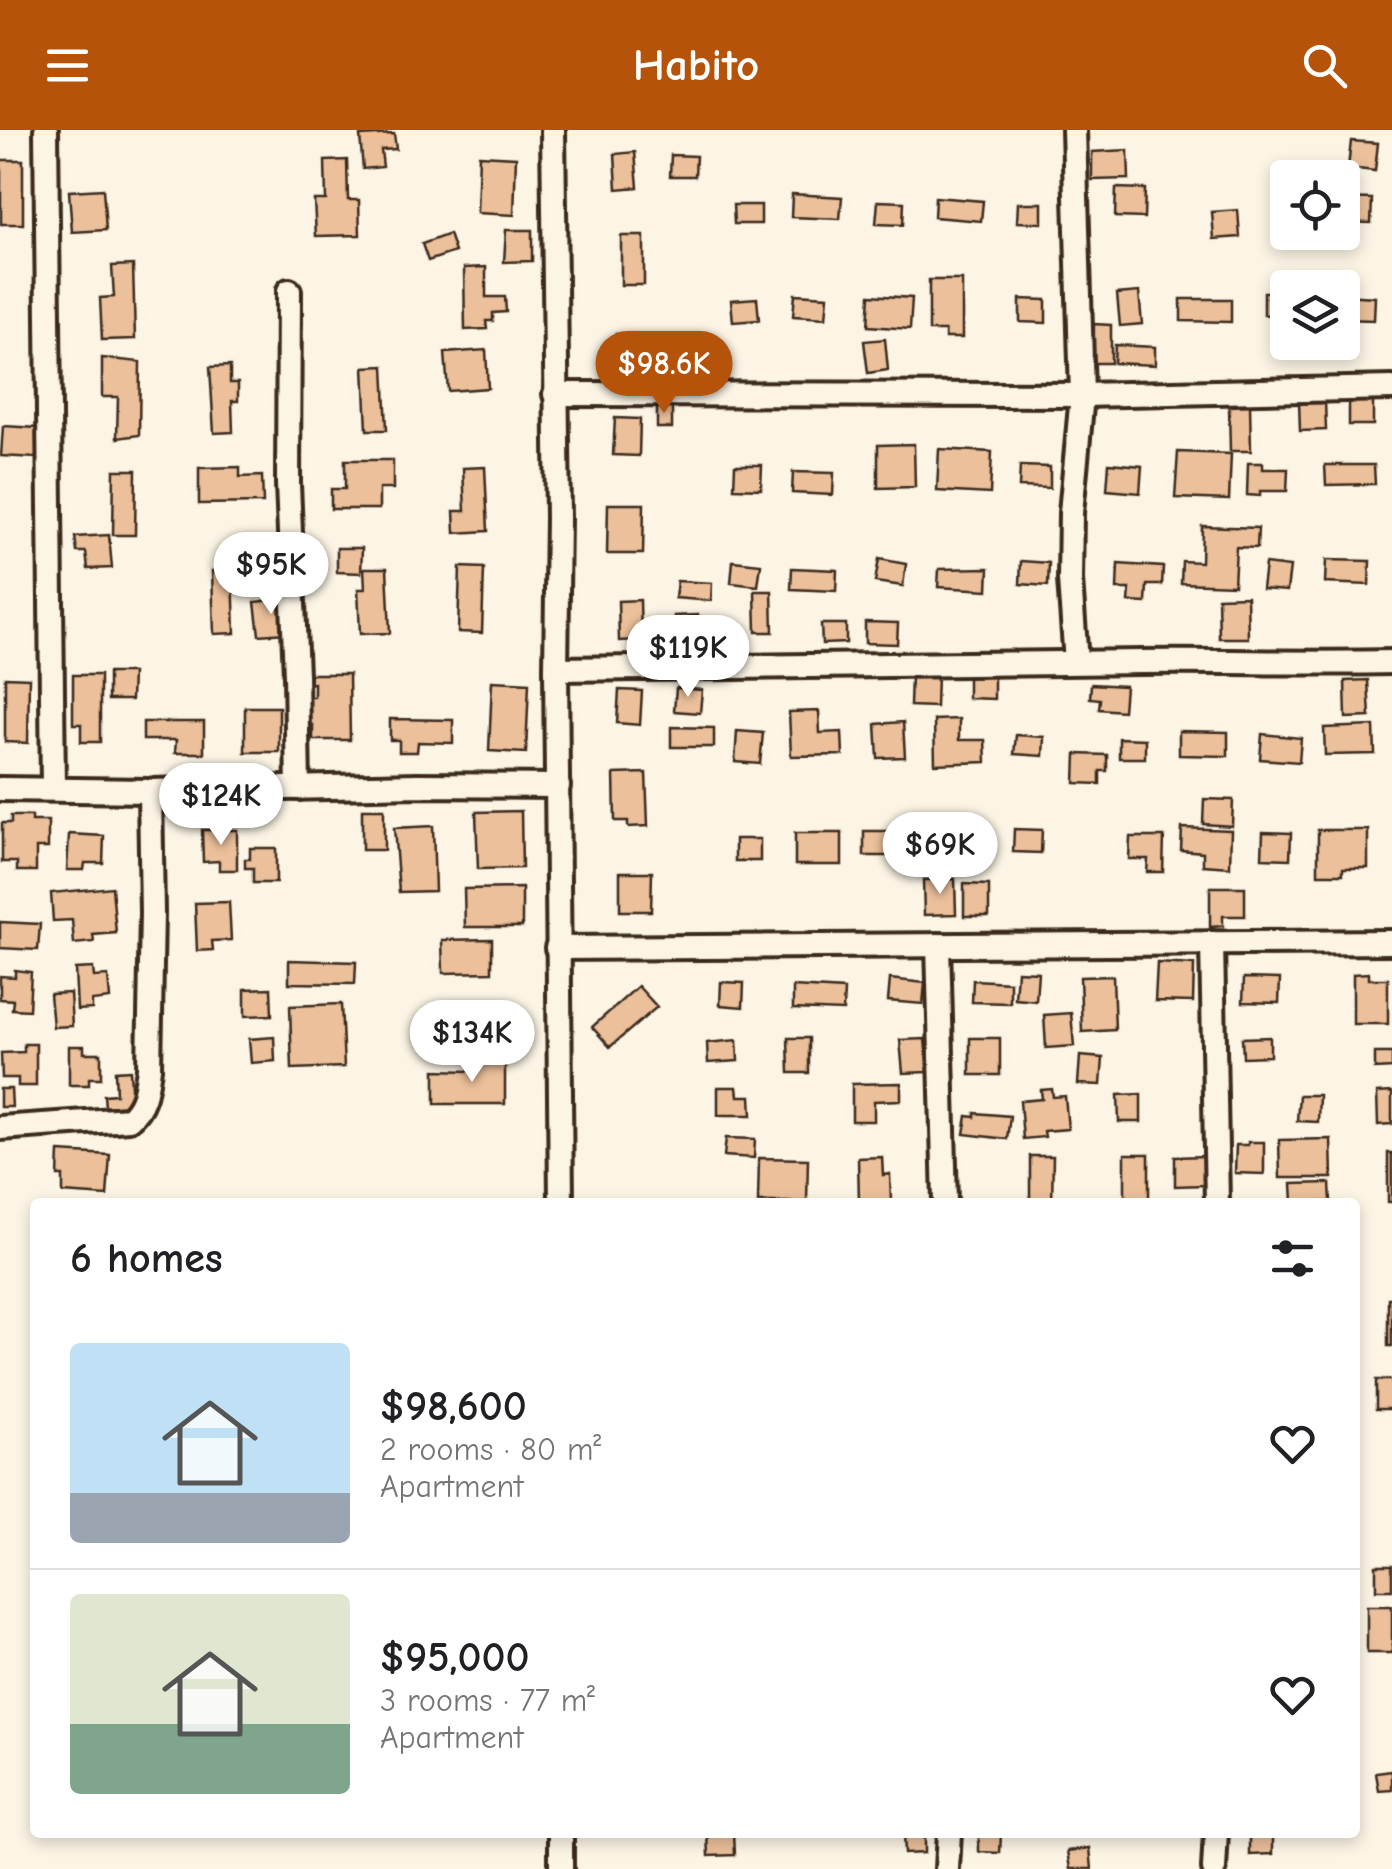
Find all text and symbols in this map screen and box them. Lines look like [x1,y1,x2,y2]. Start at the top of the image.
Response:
icon: menu [40,38,95,93]
icon: search [1297,38,1352,93]
text: Habito [633,39,759,91]
map controls [1270,160,1360,360]
button: locate [1270,160,1360,250]
button: layers [1270,270,1360,360]
pin: $98.6K [583,331,745,416]
text: $98.6K [618,345,710,382]
pin: $95K [212,532,330,617]
text: $95K [235,546,307,583]
pin: $119K [618,615,758,700]
text: $119K [648,629,728,666]
pin: $124K [151,763,291,848]
text: $124K [181,777,261,814]
pin: $69K [881,812,999,897]
text: $69K [905,826,975,863]
pin: $134K [402,1000,542,1085]
text: $134K [432,1014,512,1051]
icon: filters [1265,1231,1320,1286]
text: 6 homes [70,1234,223,1283]
text: $98,600 [380,1382,527,1431]
icon: home [150,1383,270,1503]
icon: heart [1265,1416,1320,1471]
text: 2 rooms · 80 m² [380,1431,601,1468]
text: Apartment [380,1468,523,1505]
text: $95,000 [380,1633,530,1682]
icon: home [150,1634,270,1754]
icon: heart [1265,1667,1320,1722]
text: 3 rooms · 77 m² [380,1682,595,1719]
text: Apartment [380,1719,523,1756]

